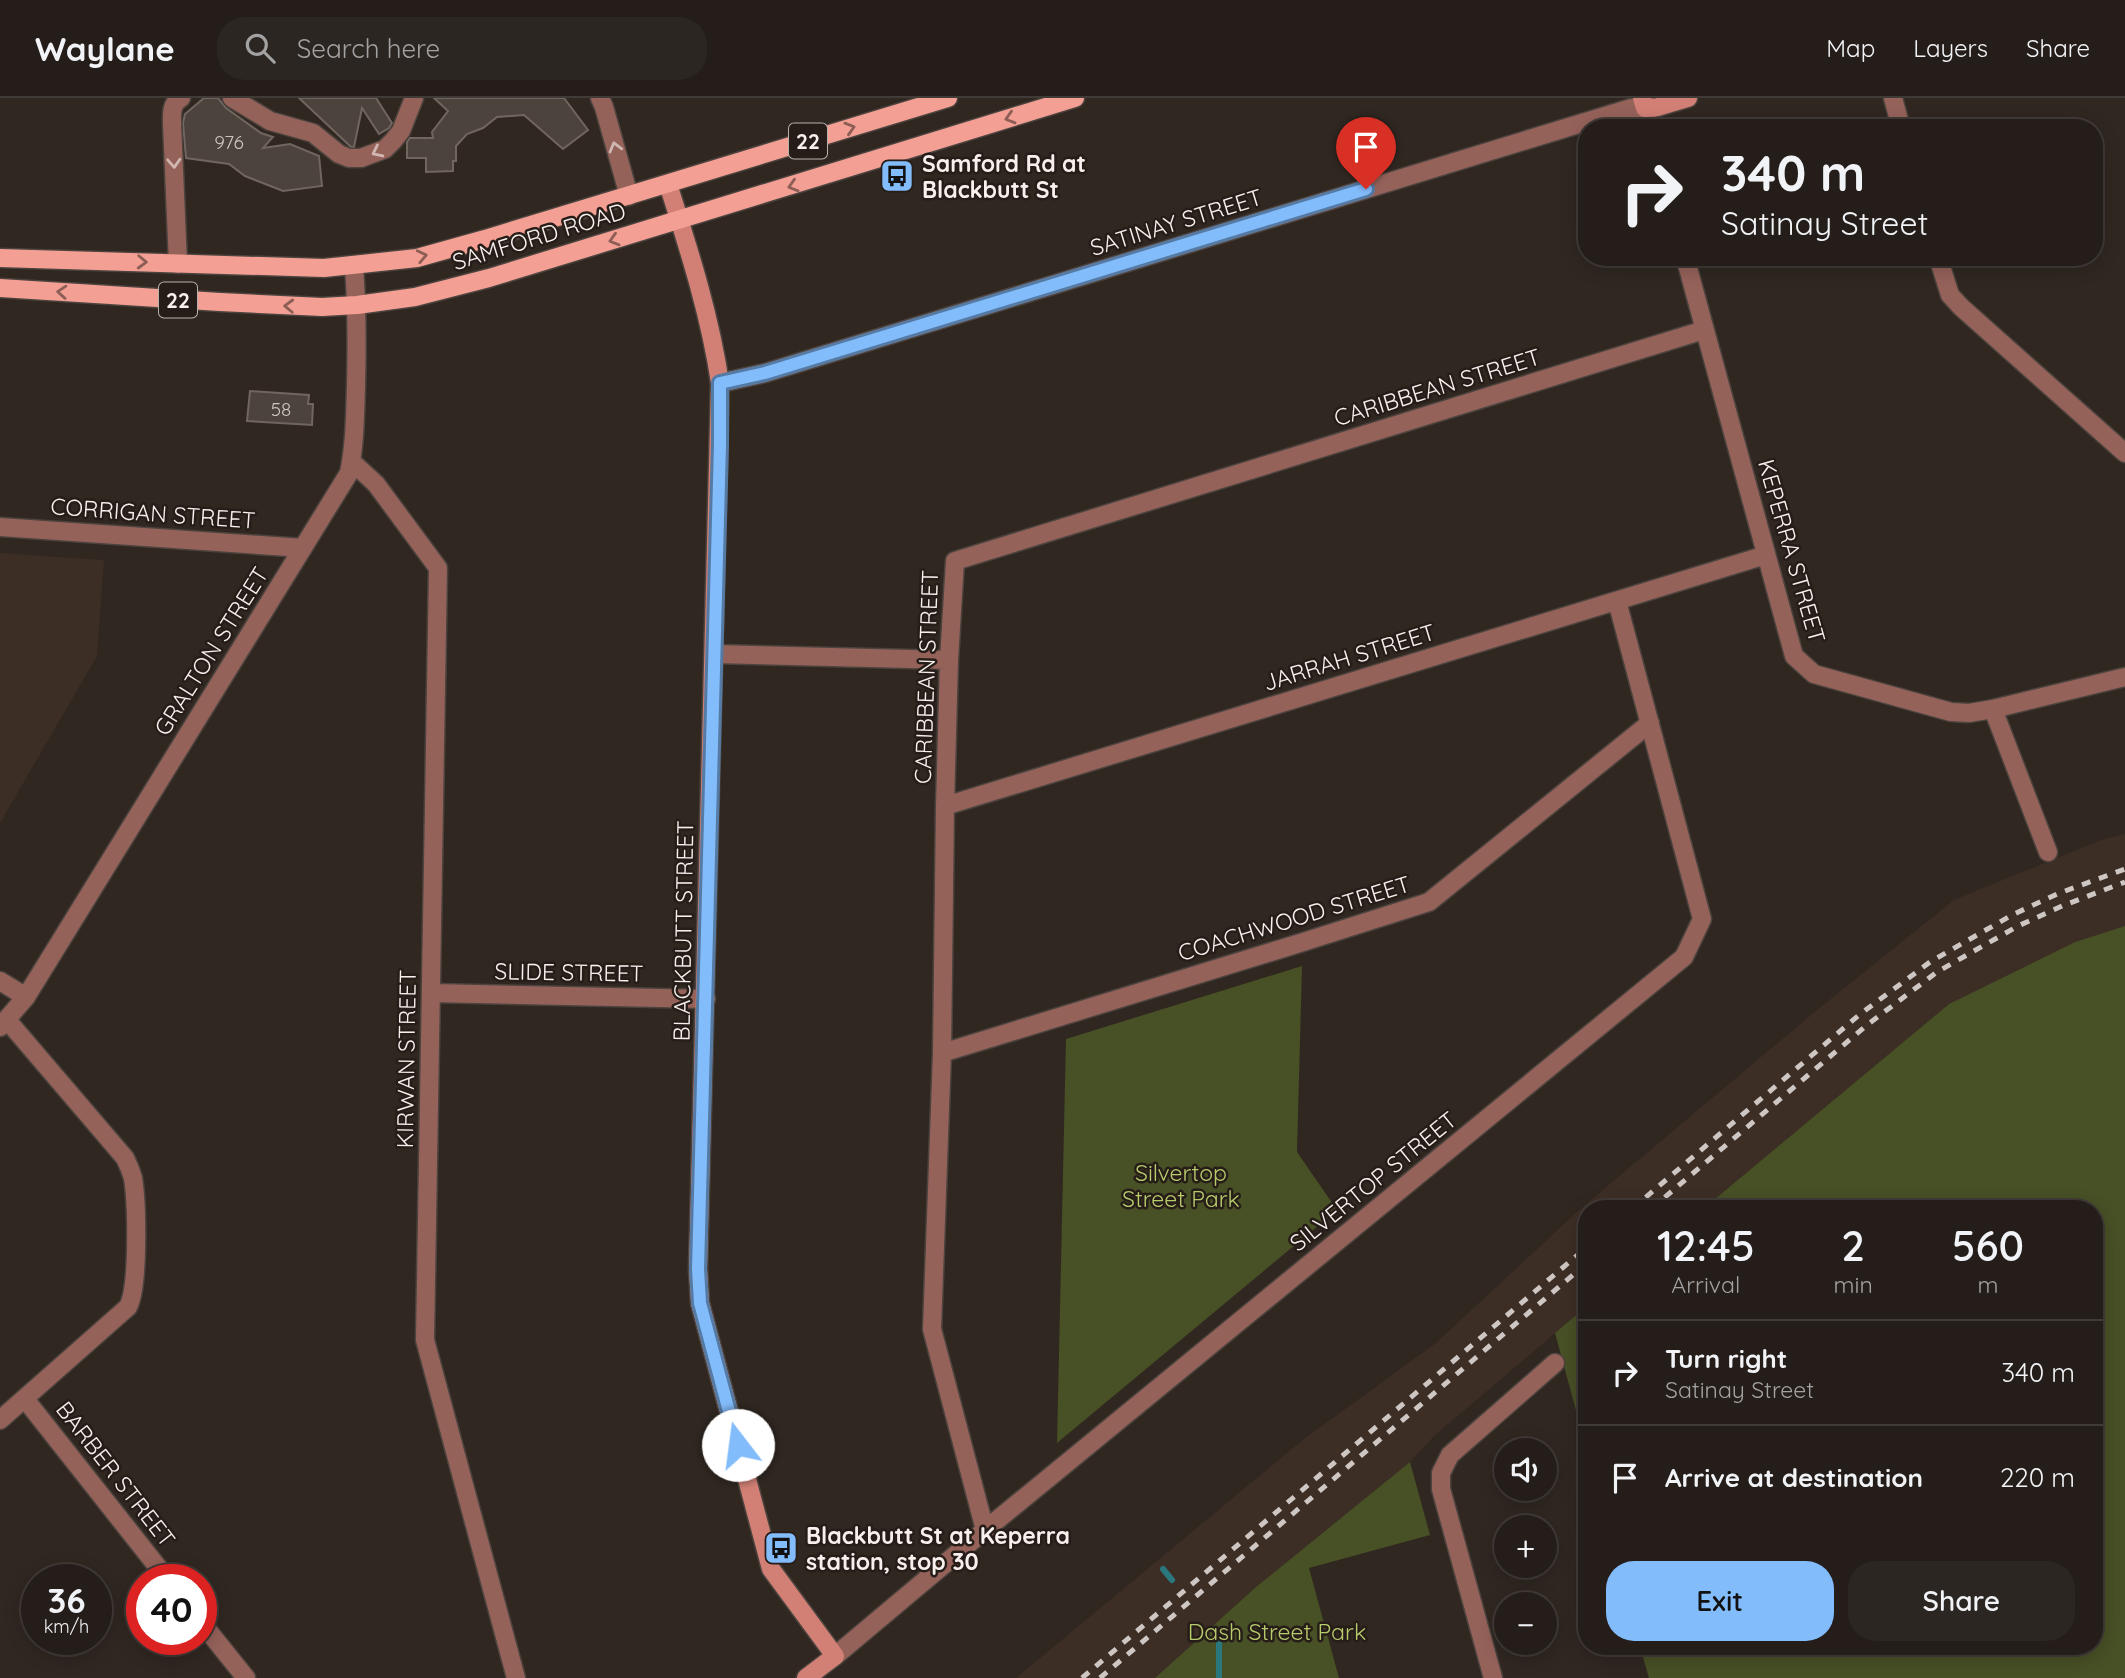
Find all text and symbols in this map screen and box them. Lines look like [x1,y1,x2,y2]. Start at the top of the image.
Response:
search box [217,17,707,80]
text: Waylane [35,28,175,69]
icon: search [241,29,279,67]
text: Search here [297,32,440,65]
text: Map [1826,33,1875,63]
text: Layers [1913,33,1988,63]
text: Share [2026,33,2090,63]
one-way arrow [1004,109,1016,124]
pin [1336,117,1396,189]
one-way arrow [843,122,856,136]
road number: 22 [789,124,827,158]
icon: arrive [1347,128,1385,166]
house number: 976 [214,130,244,154]
one-way arrow [609,141,624,153]
text: 340 m [1721,142,1865,203]
one-way arrow [372,143,384,157]
icon: right [1606,147,1697,238]
place label: Samford Rd at Blackbutt St [922,149,1086,204]
one-way arrow [166,157,181,168]
bus stop icon: Samford Rd at Blackbutt St [878,157,916,195]
one-way arrow [787,177,799,192]
street label: SATINAY STREET [1086,182,1266,262]
street label: SAMFORD ROAD [449,196,629,276]
text: Satinay Street [1721,203,1928,243]
one-way arrow [608,231,620,246]
one-way arrow [415,250,427,265]
one-way arrow [136,255,147,270]
road number: 22 [159,282,197,318]
one-way arrow [56,285,67,300]
one-way arrow [283,298,294,313]
street label: CARIBBEAN STREET [1330,342,1544,432]
house number: 58 [271,397,291,421]
street label: KEPERRA STREET [1752,456,1832,646]
street label: CORRIGAN STREET [50,491,257,535]
street label: GRALTON STREET [147,561,275,741]
street label: CARIBBEAN STREET [908,569,944,785]
street label: JARRAH STREET [1259,617,1439,697]
street label: BLACKBUTT STREET [667,820,699,1042]
street label: COACHWOOD STREET [1174,869,1414,967]
street label: SLIDE STREET [494,956,644,988]
street label: KIRWAN STREET [390,969,422,1149]
street label: SILVERTOP STREET [1284,1105,1462,1257]
park label: Silvertop Street Park [1122,1158,1240,1213]
text: 12:45 [1657,1219,1755,1272]
text: 2 [1841,1219,1865,1272]
text: 560 [1952,1219,2024,1272]
text: Arrival [1671,1270,1740,1299]
text: min [1834,1270,1873,1299]
text: m [1977,1270,1998,1299]
text: Turn right [1665,1342,1787,1375]
icon: right [1606,1354,1644,1392]
text: 340 m [2001,1356,2075,1389]
text: Satinay Street [1665,1375,1814,1404]
street label: BARBER STREET [50,1395,182,1553]
position arrow [701,1408,775,1482]
map controls [1494,1438,1557,1655]
button: sound [1494,1438,1557,1501]
icon: arrive [1606,1459,1644,1497]
text: Arrive at destination [1665,1461,1923,1494]
text: 220 m [2000,1461,2075,1494]
button: + [1494,1515,1557,1578]
place label: Blackbutt St at Keperra station, stop 30 [806,1521,1070,1576]
bus stop icon: Blackbutt St at Keperra station, stop 30 [762,1529,800,1567]
button: Exit [1606,1561,1834,1641]
button: Share [1848,1561,2075,1641]
speed limit sign: 40 [126,1564,217,1655]
text: 36 [47,1578,86,1622]
button: − [1494,1592,1557,1655]
text: km/h [44,1615,89,1638]
park label: Dash Street Park [1188,1617,1366,1646]

